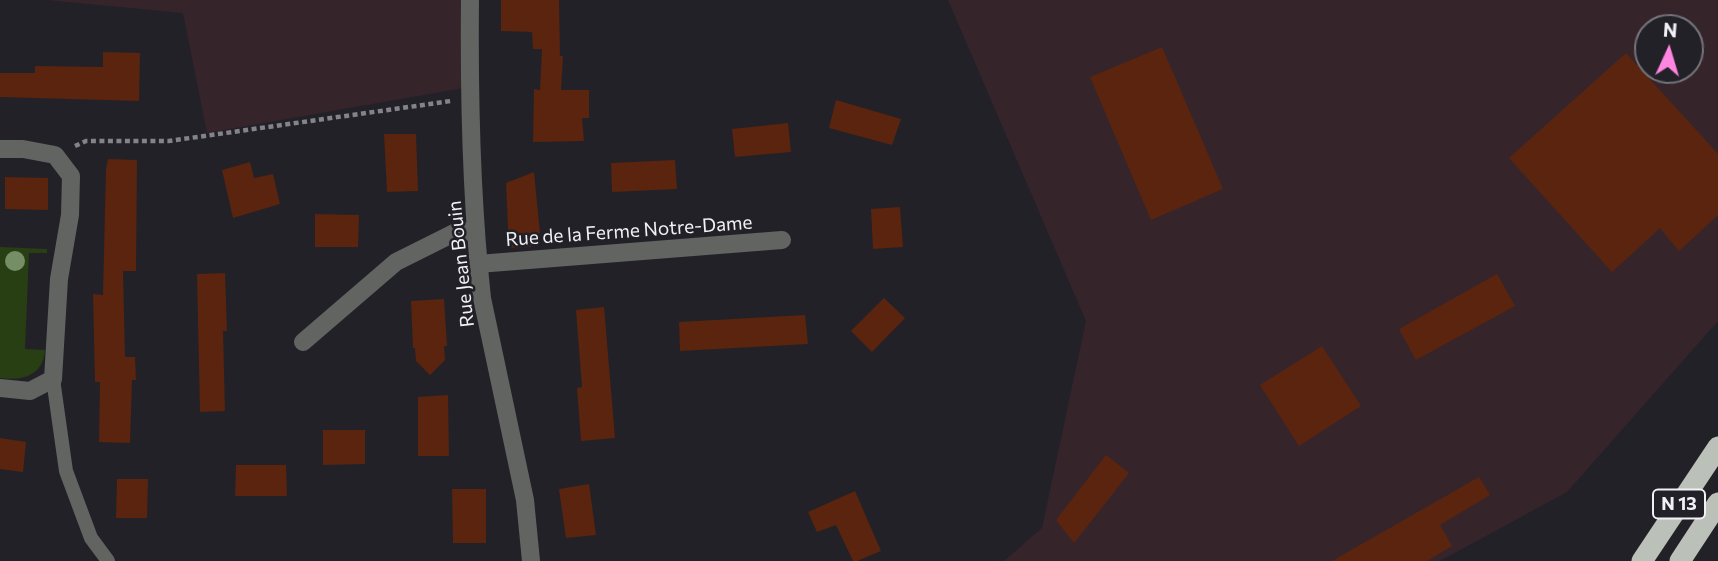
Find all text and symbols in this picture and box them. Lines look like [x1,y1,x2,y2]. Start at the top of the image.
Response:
north arrow [1634,14,1704,84]
text: N [1662,18,1678,42]
street label: Rue Jean Bouin [443,200,479,328]
street label: Rue de la Ferme Notre-Dame [505,211,753,251]
road number: N 13 [1653,490,1705,518]

